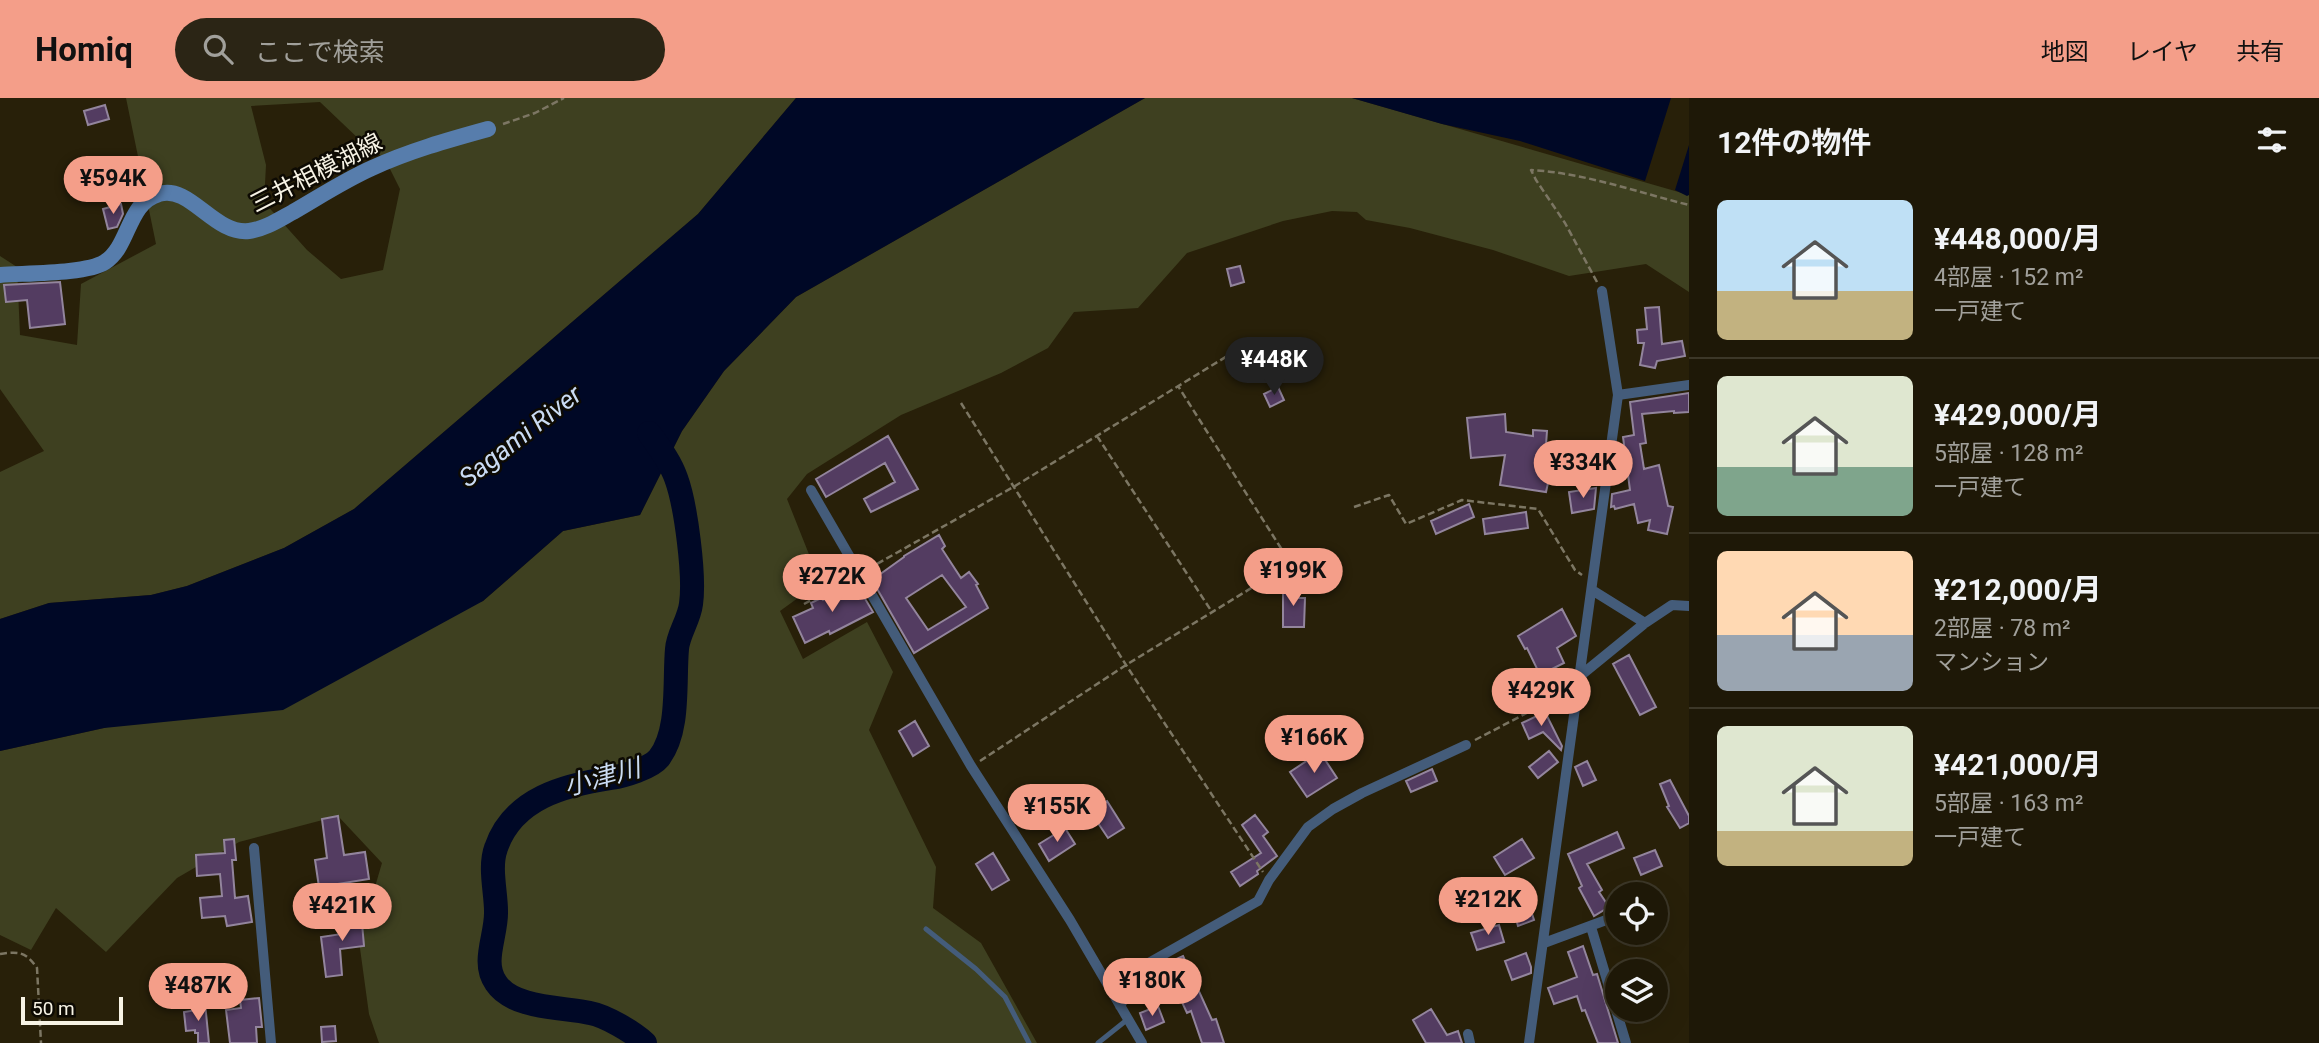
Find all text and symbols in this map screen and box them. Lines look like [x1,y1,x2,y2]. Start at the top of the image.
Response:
search box [175,18,665,81]
text: Homiq [35,30,133,69]
icon: search [199,30,237,68]
text: ここで検索 [255,37,385,67]
text: 地図 [2041,38,2089,66]
text: レイヤ [2127,38,2198,66]
text: 共有 [2236,38,2284,66]
icon: filters [2253,121,2291,159]
text: 12件の物件 [1717,125,1871,160]
street label: 三井相模湖線 [245,128,387,218]
pin: ¥594K [64,156,162,216]
text: ¥594K [80,165,146,192]
text: ¥448,000/月 [1934,221,2102,256]
icon: home [1773,228,1857,312]
text: 4部屋 · 152 m² [1934,264,2083,291]
text: 一戸建て [1934,298,2026,325]
pin: ¥448K [1225,338,1323,397]
text: ¥448K [1241,346,1307,373]
water label: Sagami River [453,378,588,493]
text: ¥429,000/月 [1934,397,2102,432]
icon: home [1773,404,1857,488]
pin: ¥334K [1534,440,1632,500]
text: 5部屋 · 128 m² [1934,440,2083,467]
text: ¥334K [1550,449,1616,476]
text: 一戸建て [1934,474,2026,501]
pin: ¥199K [1244,548,1342,608]
pin: ¥272K [783,554,881,614]
text: ¥199K [1260,557,1326,584]
text: ¥272K [799,563,865,590]
text: ¥212,000/月 [1934,572,2102,607]
icon: home [1773,579,1857,663]
text: 2部屋 · 78 m² [1934,615,2071,642]
text: マンション [1934,649,2049,676]
pin: ¥429K [1492,668,1590,728]
text: ¥429K [1508,677,1574,704]
pin: ¥166K [1265,716,1363,775]
text: ¥166K [1281,724,1347,751]
text: ¥421,000/月 [1934,747,2102,782]
water label: 小津川 [560,752,646,802]
icon: home [1773,754,1857,838]
pin: ¥155K [1008,784,1106,844]
text: 5部屋 · 163 m² [1934,790,2083,817]
text: ¥155K [1024,793,1090,820]
text: 一戸建て [1934,824,2026,851]
pin: ¥212K [1439,878,1537,937]
map controls [1605,882,1668,1022]
button: locate [1605,882,1668,945]
pin: ¥421K [293,884,391,943]
text: ¥212K [1455,886,1521,913]
text: ¥421K [309,892,375,919]
pin: ¥180K [1103,958,1201,1018]
button: layers [1605,959,1668,1022]
pin: ¥487K [149,964,247,1023]
text: ¥180K [1119,967,1185,994]
text: ¥487K [165,972,231,999]
scale bar [21,994,122,1026]
text: 50 m [32,997,75,1020]

